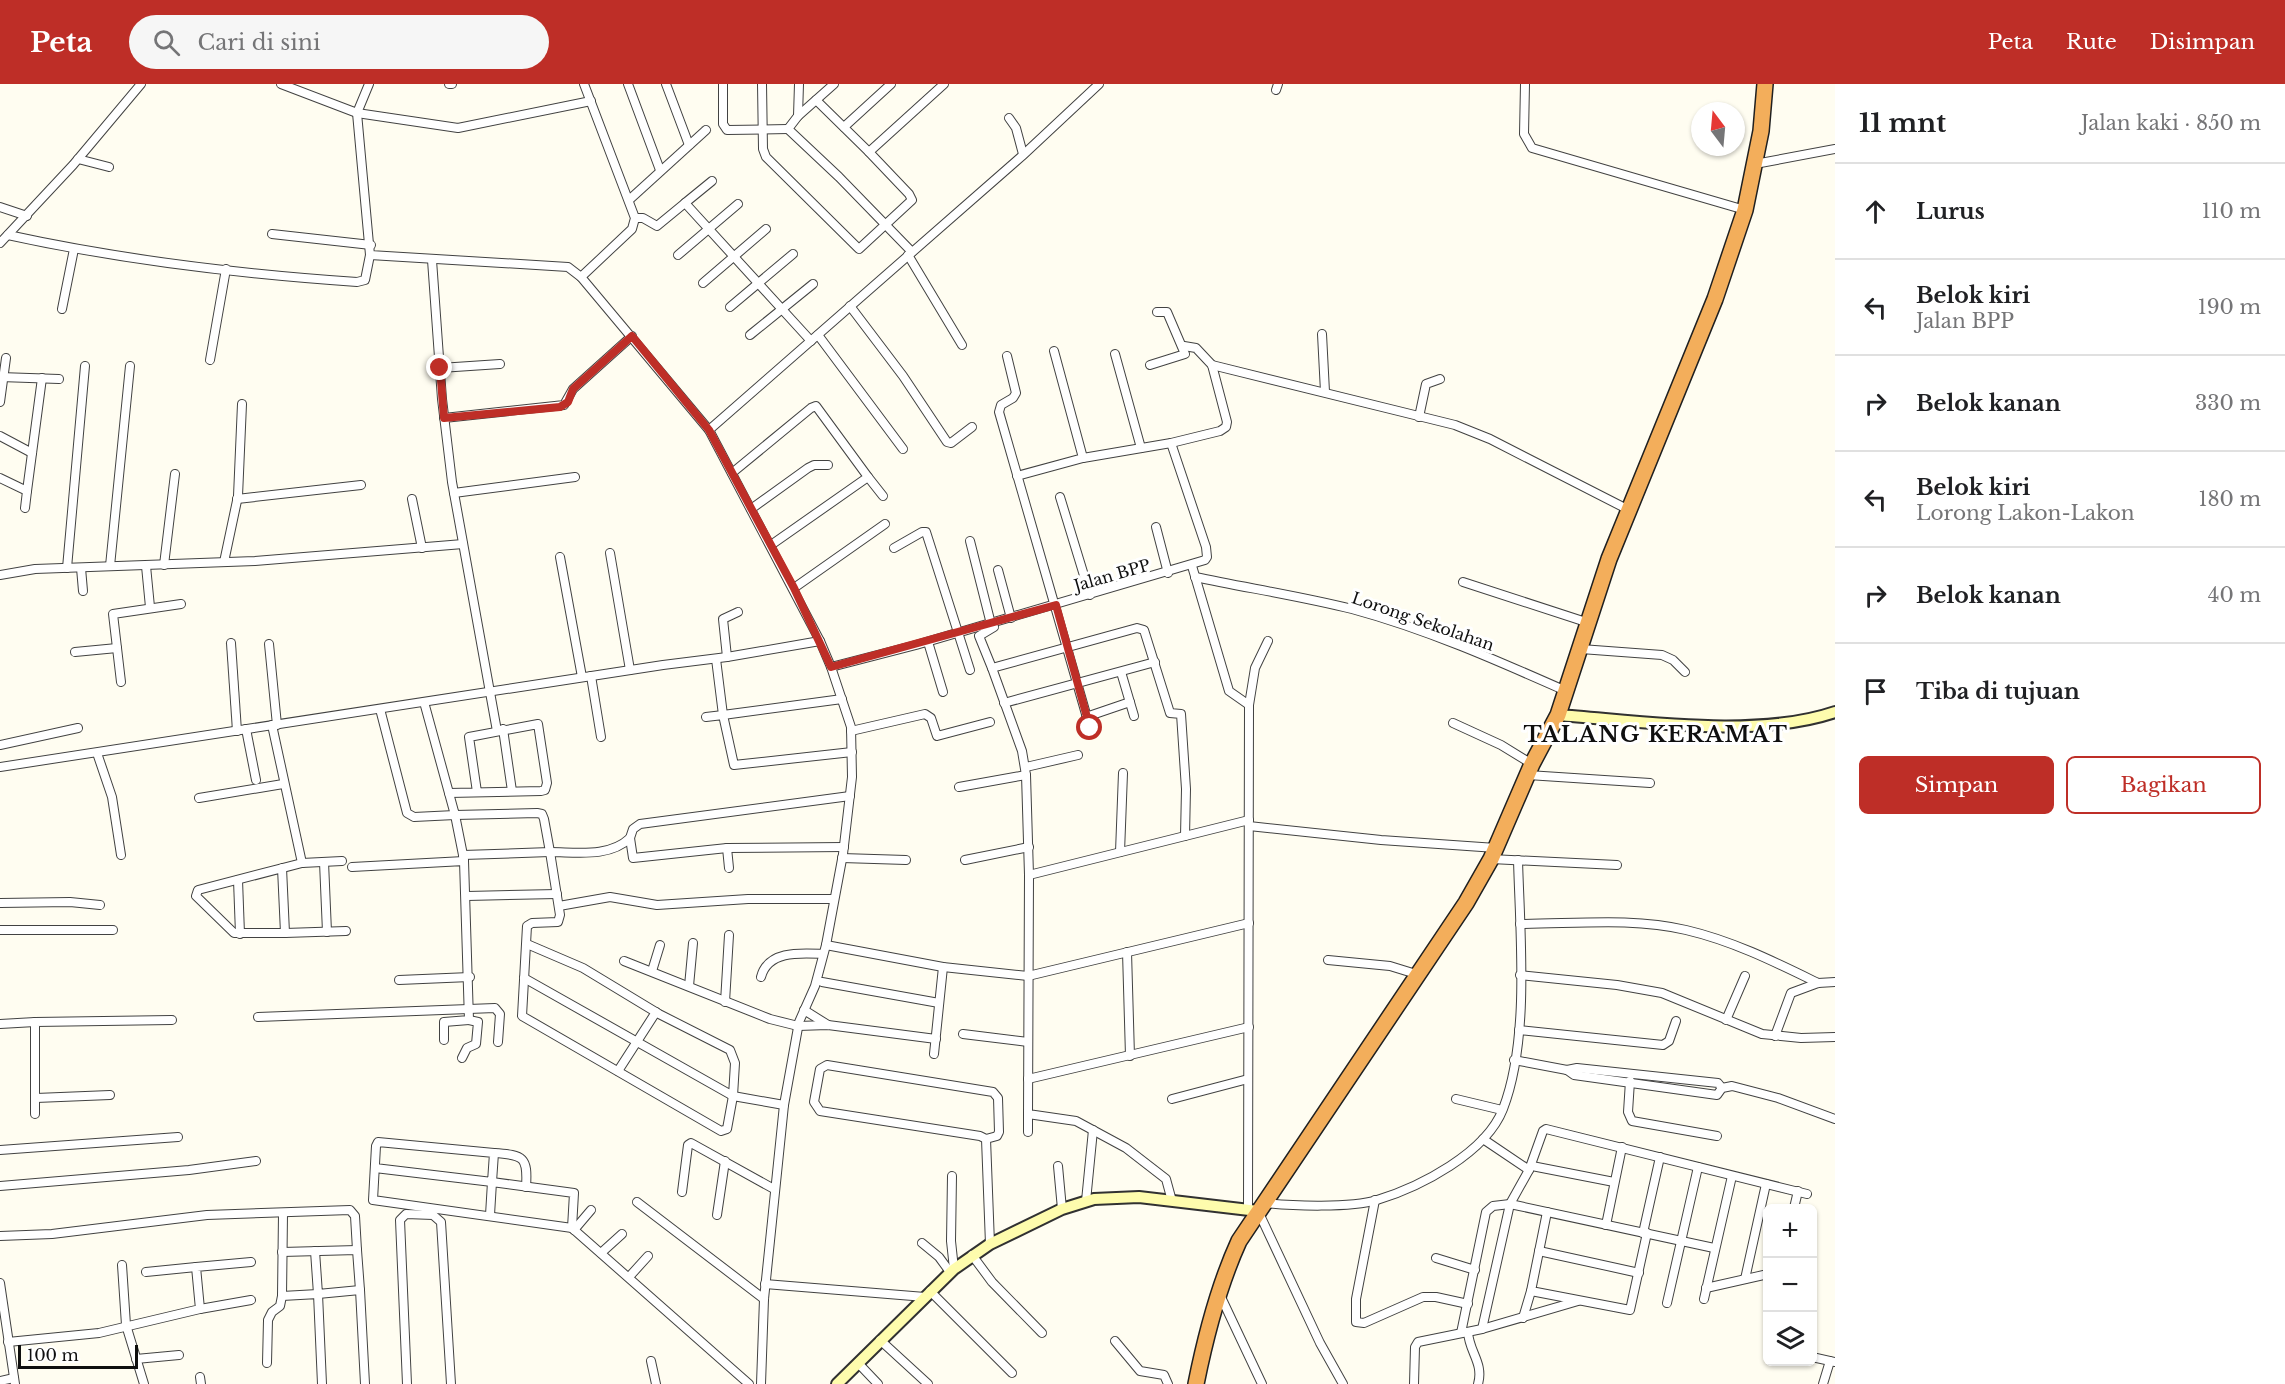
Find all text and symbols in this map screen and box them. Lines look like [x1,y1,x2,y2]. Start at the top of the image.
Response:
search box [129,15,549,69]
text: Peta [30,25,93,60]
icon: search [150,26,183,59]
text: Cari di sini [198,29,320,56]
text: Peta [1988,29,2033,55]
text: Rute [2066,29,2117,55]
text: Disimpan [2150,29,2255,55]
north arrow [1691,102,1745,156]
text: 11 mnt [1859,107,1946,139]
text: Jalan kaki · 850 m [2081,111,2261,135]
icon: ahead [1859,195,1892,228]
text: Lurus [1916,198,1985,225]
text: 110 m [2202,199,2261,223]
text: Belok kiri [1916,282,2030,309]
icon: left [1859,291,1892,324]
text: 190 m [2198,295,2261,319]
text: Jalan BPP [1916,309,2014,333]
route end [426,354,452,380]
icon: right [1859,387,1892,420]
text: Belok kanan [1916,390,2061,417]
text: 330 m [2195,391,2261,415]
text: Belok kiri [1916,474,2030,501]
icon: left [1859,483,1892,516]
text: 180 m [2198,487,2261,511]
text: Lorong Lakon-Lakon [1916,501,2135,525]
street label: Jalan BPP [1070,555,1152,596]
icon: right [1859,579,1892,612]
text: Belok kanan [1916,582,2061,609]
text: 40 m [2208,583,2261,607]
street label: Lorong Sekolahan [1349,587,1497,655]
icon: arrive [1859,675,1892,708]
text: Tiba di tujuan [1916,678,2080,705]
route start [1076,714,1102,740]
district label: TALANG KERAMAT [1523,721,1789,748]
button: Simpan [1859,756,2054,814]
button: Bagikan [2066,756,2261,814]
map controls [1763,1204,1817,1366]
button: + [1763,1204,1817,1258]
button: − [1763,1258,1817,1312]
button: layers [1763,1312,1817,1366]
scale bar [18,1342,138,1370]
text: 100 m [27,1345,79,1365]

